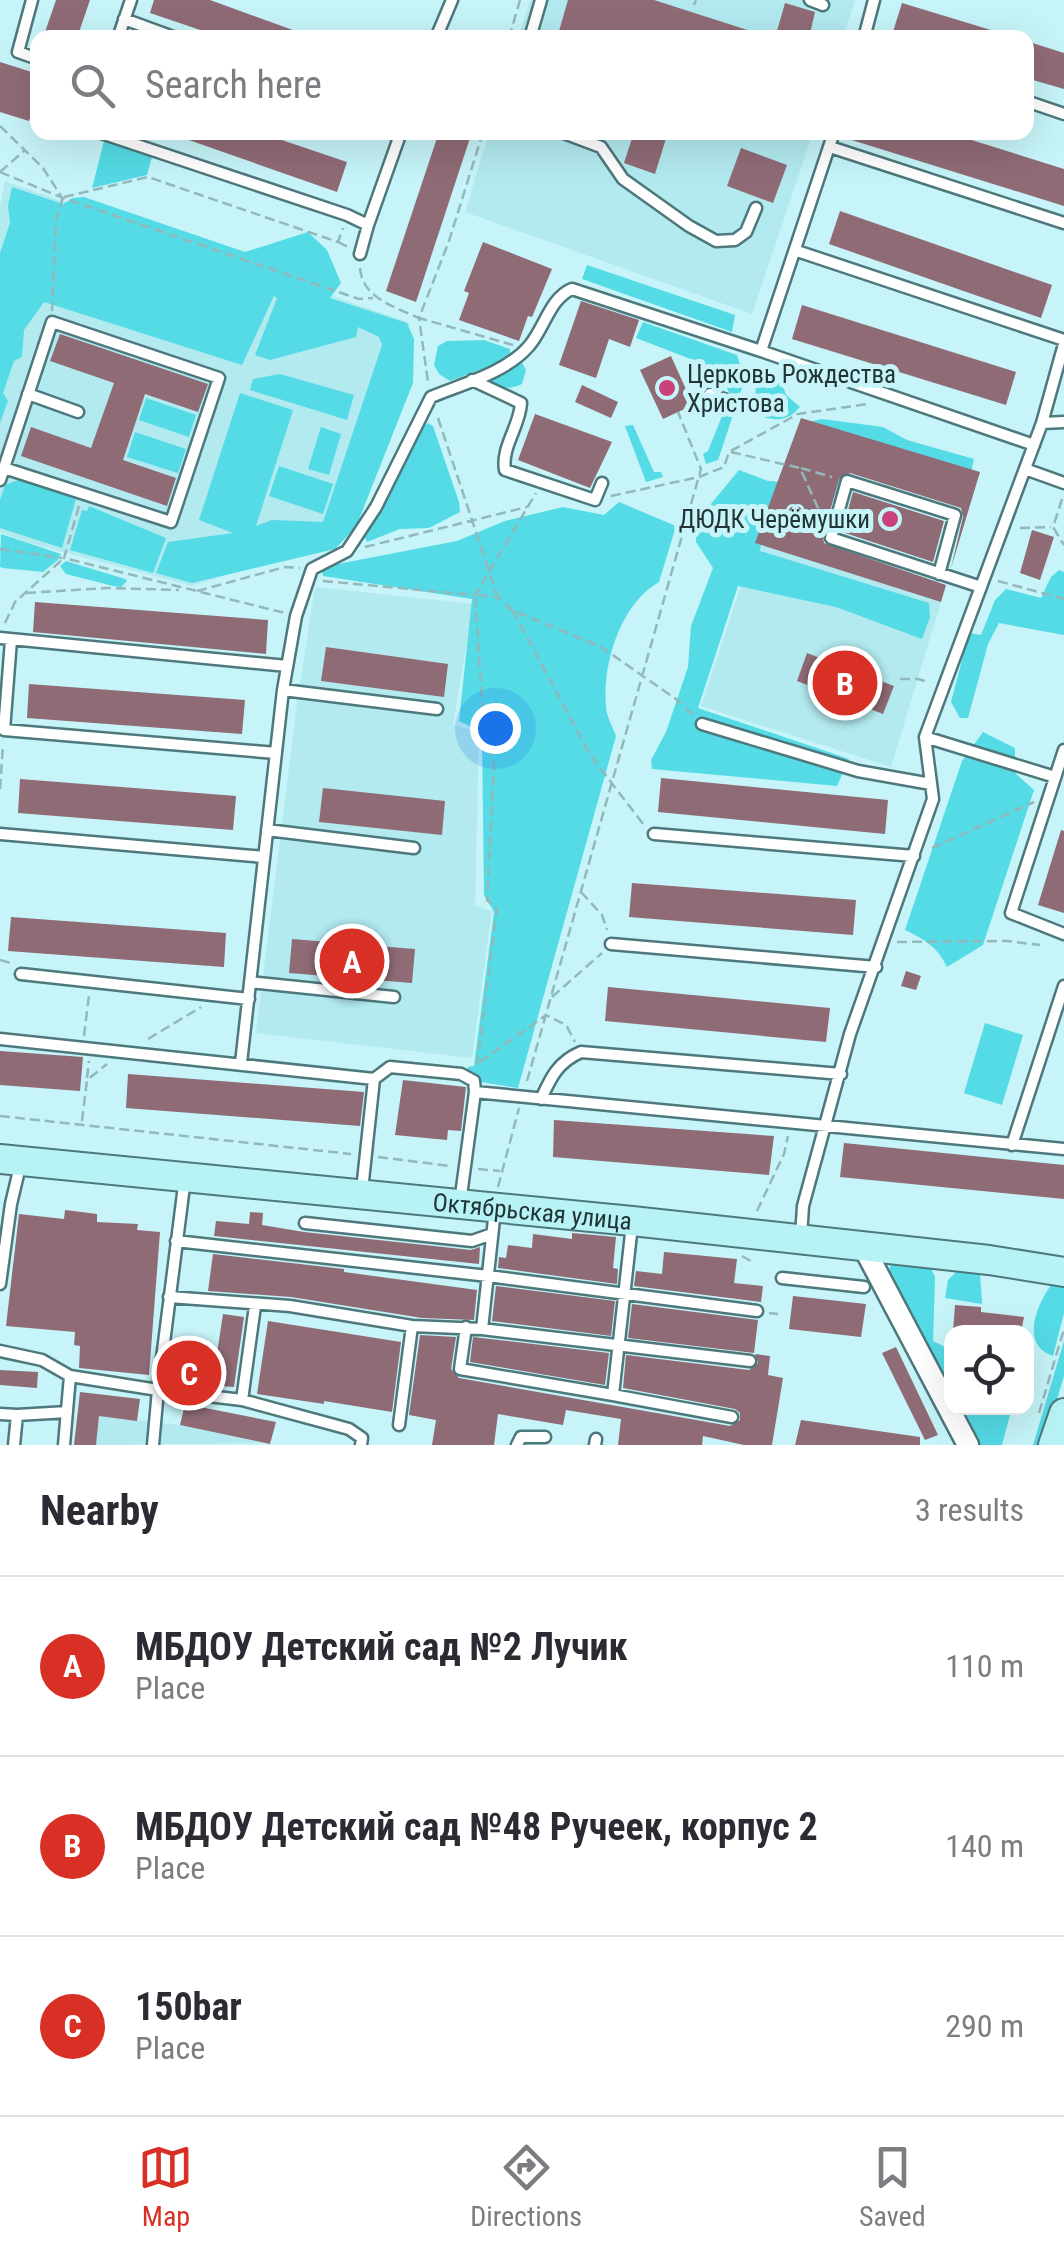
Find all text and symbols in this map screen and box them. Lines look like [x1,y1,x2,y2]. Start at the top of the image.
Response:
search box [30,30,1034,140]
icon: search [65,58,120,113]
text: Search here [145,63,322,107]
place label: Церковь Рождества Христова [687,360,896,418]
marker: Церковь Рождества Христова [656,377,678,399]
place label: ДЮДК Черёмушки [679,505,870,534]
marker: ДЮДК Черёмушки [879,508,901,530]
pin: B [812,646,878,720]
your location [470,703,521,754]
pin: A [320,924,384,998]
street label: Октябрьская улица [432,1188,633,1236]
map controls [944,1325,1034,1415]
button: locate [944,1325,1034,1415]
pin: C [156,1336,222,1410]
text: Nearby [40,1486,159,1535]
text: 3 results [915,1491,1024,1529]
text: МБДОУ Детский сад №2 Лучик [135,1625,628,1669]
text: A [63,1647,82,1685]
text: 110 m [945,1647,1024,1685]
text: Place [135,1669,205,1707]
text: МБДОУ Детский сад №48 Ручеек, корпус 2 [135,1805,818,1849]
text: B [64,1827,81,1865]
text: 140 m [945,1827,1024,1865]
text: Place [135,1849,205,1887]
text: 150bar [135,1985,242,2029]
text: C [63,2007,82,2045]
text: 290 m [945,2007,1024,2045]
text: Place [135,2029,205,2067]
tab: Map [138,2140,193,2233]
tab: Directions [470,2140,582,2233]
tab: Saved [859,2140,926,2233]

